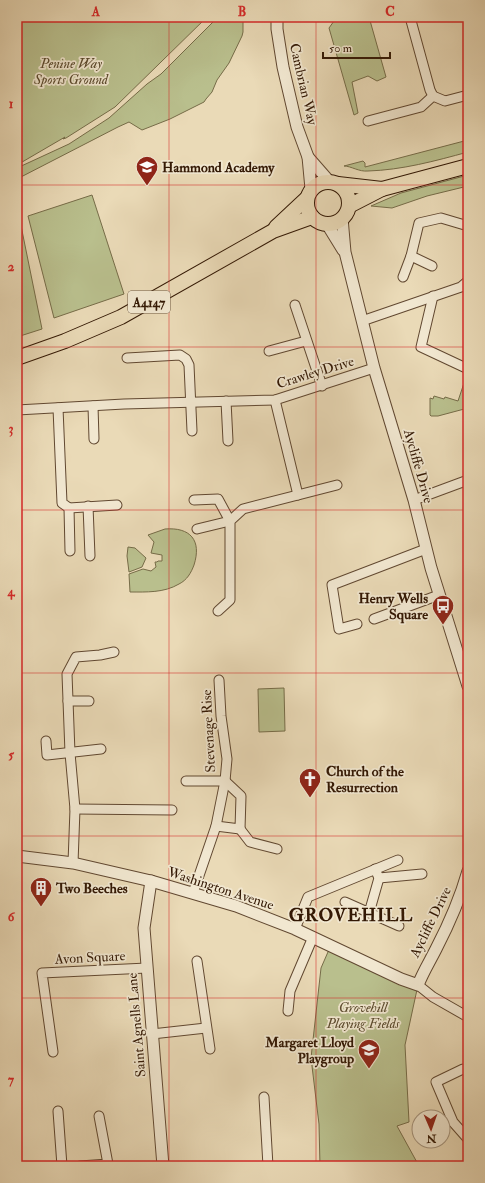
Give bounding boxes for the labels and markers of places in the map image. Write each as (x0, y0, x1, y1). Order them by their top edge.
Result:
school or university icon: Hammond Academy (134, 154, 160, 187)
place label: Hammond Academy (162, 159, 275, 177)
place label: Henry Wells Square (358, 590, 428, 624)
bus stop icon: Henry Wells Square (430, 593, 456, 626)
place label: Church of the Resurrection (326, 763, 404, 796)
church icon: Church of the Resurrection (297, 766, 323, 799)
building icon: Two Beeches (28, 875, 54, 908)
place label: Two Beeches (55, 880, 128, 897)
place label: Margaret Lloyd Playgroup (264, 1034, 354, 1068)
school or university icon: Margaret Lloyd Playgroup (356, 1037, 382, 1070)

